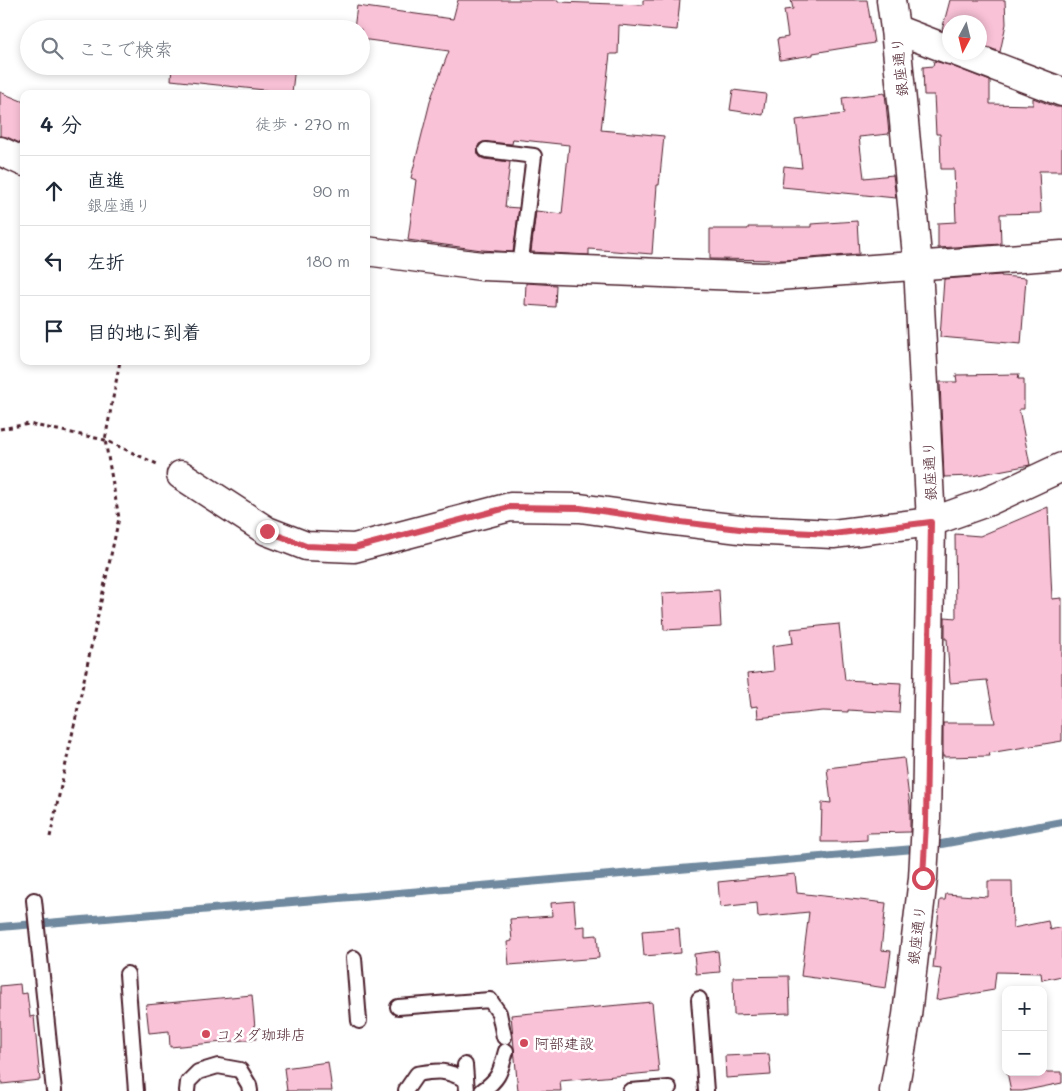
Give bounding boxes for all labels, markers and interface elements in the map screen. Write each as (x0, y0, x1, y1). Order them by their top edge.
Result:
north arrow (942, 15, 987, 60)
search box (20, 20, 370, 75)
icon: search (38, 34, 66, 62)
text: ここで検索 (78, 36, 173, 61)
street label: 銀座通り (886, 36, 912, 98)
text: 4 分 (40, 110, 82, 137)
text: 徒歩 · 270 m (255, 113, 350, 134)
text: 直進 (87, 167, 125, 192)
icon: ahead (40, 177, 68, 205)
text: 90 m (313, 180, 350, 201)
text: 銀座通り (87, 194, 151, 215)
icon: left (40, 247, 68, 275)
text: 左折 (87, 249, 125, 274)
text: 180 m (305, 250, 350, 271)
icon: arrive (40, 317, 68, 345)
text: 目的地に到着 (87, 319, 201, 344)
street label: 銀座通り (917, 441, 941, 501)
route end (256, 520, 279, 543)
route start (912, 867, 935, 890)
street label: 銀座通り (902, 904, 930, 966)
map controls (1002, 986, 1047, 1076)
button: + (1002, 986, 1047, 1031)
place label: コメダ珈琲店 (216, 1024, 306, 1044)
marker: コメダ珈琲店 (200, 1028, 212, 1040)
button: − (1002, 1031, 1047, 1076)
place label: 阿部建設 (534, 1033, 594, 1053)
marker: 阿部建設 (518, 1037, 530, 1049)

